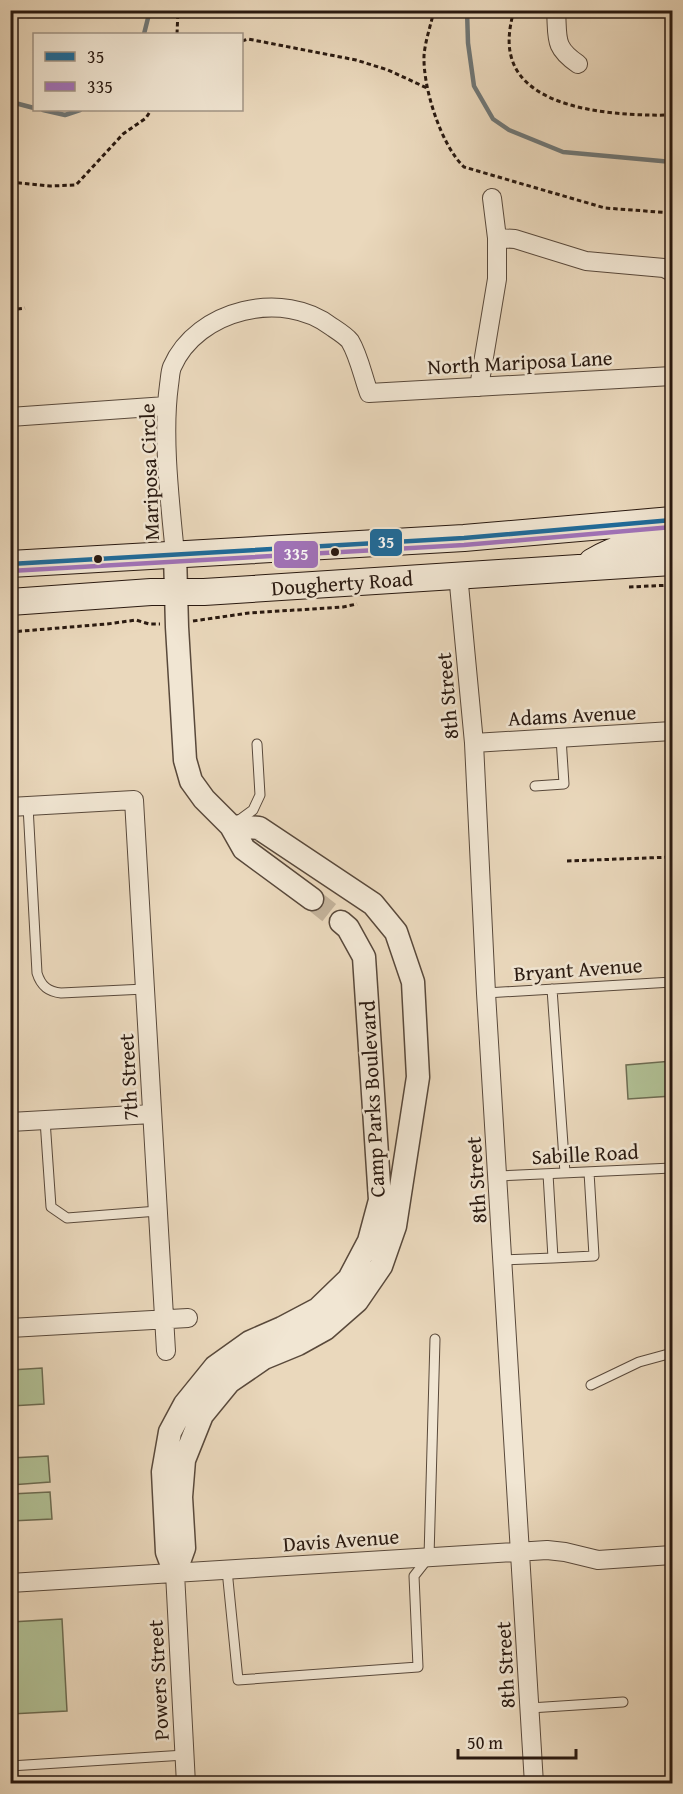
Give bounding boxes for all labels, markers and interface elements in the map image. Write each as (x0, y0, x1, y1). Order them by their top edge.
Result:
legend (33, 33, 243, 111)
text: 35 (87, 43, 104, 70)
text: 335 (87, 73, 113, 100)
street label: North Mariposa Lane (427, 342, 614, 382)
street label: Mariposa Circle (131, 403, 167, 541)
line badge: 35 (369, 528, 403, 557)
text: 35 (378, 530, 394, 554)
line badge: 335 (273, 540, 319, 569)
text: 335 (284, 542, 308, 566)
unlabelled marker (329, 546, 341, 558)
unlabelled marker (92, 553, 104, 565)
street label: Dougherty Road (270, 563, 415, 603)
street label: 8th Street (428, 651, 466, 741)
street label: Adams Avenue (507, 696, 637, 734)
street label: Bryant Avenue (513, 949, 644, 989)
street label: Camp Parks Boulevard (351, 999, 393, 1198)
street label: 7th Street (110, 1032, 146, 1121)
street label: 8th Street (457, 1135, 494, 1225)
street label: Sabille Road (531, 1136, 640, 1172)
street label: Davis Avenue (282, 1520, 400, 1560)
street label: Powers Street (139, 1618, 177, 1741)
street label: 8th Street (487, 1620, 523, 1709)
scale bar (458, 1722, 576, 1760)
text: 50 m (467, 1729, 503, 1756)

